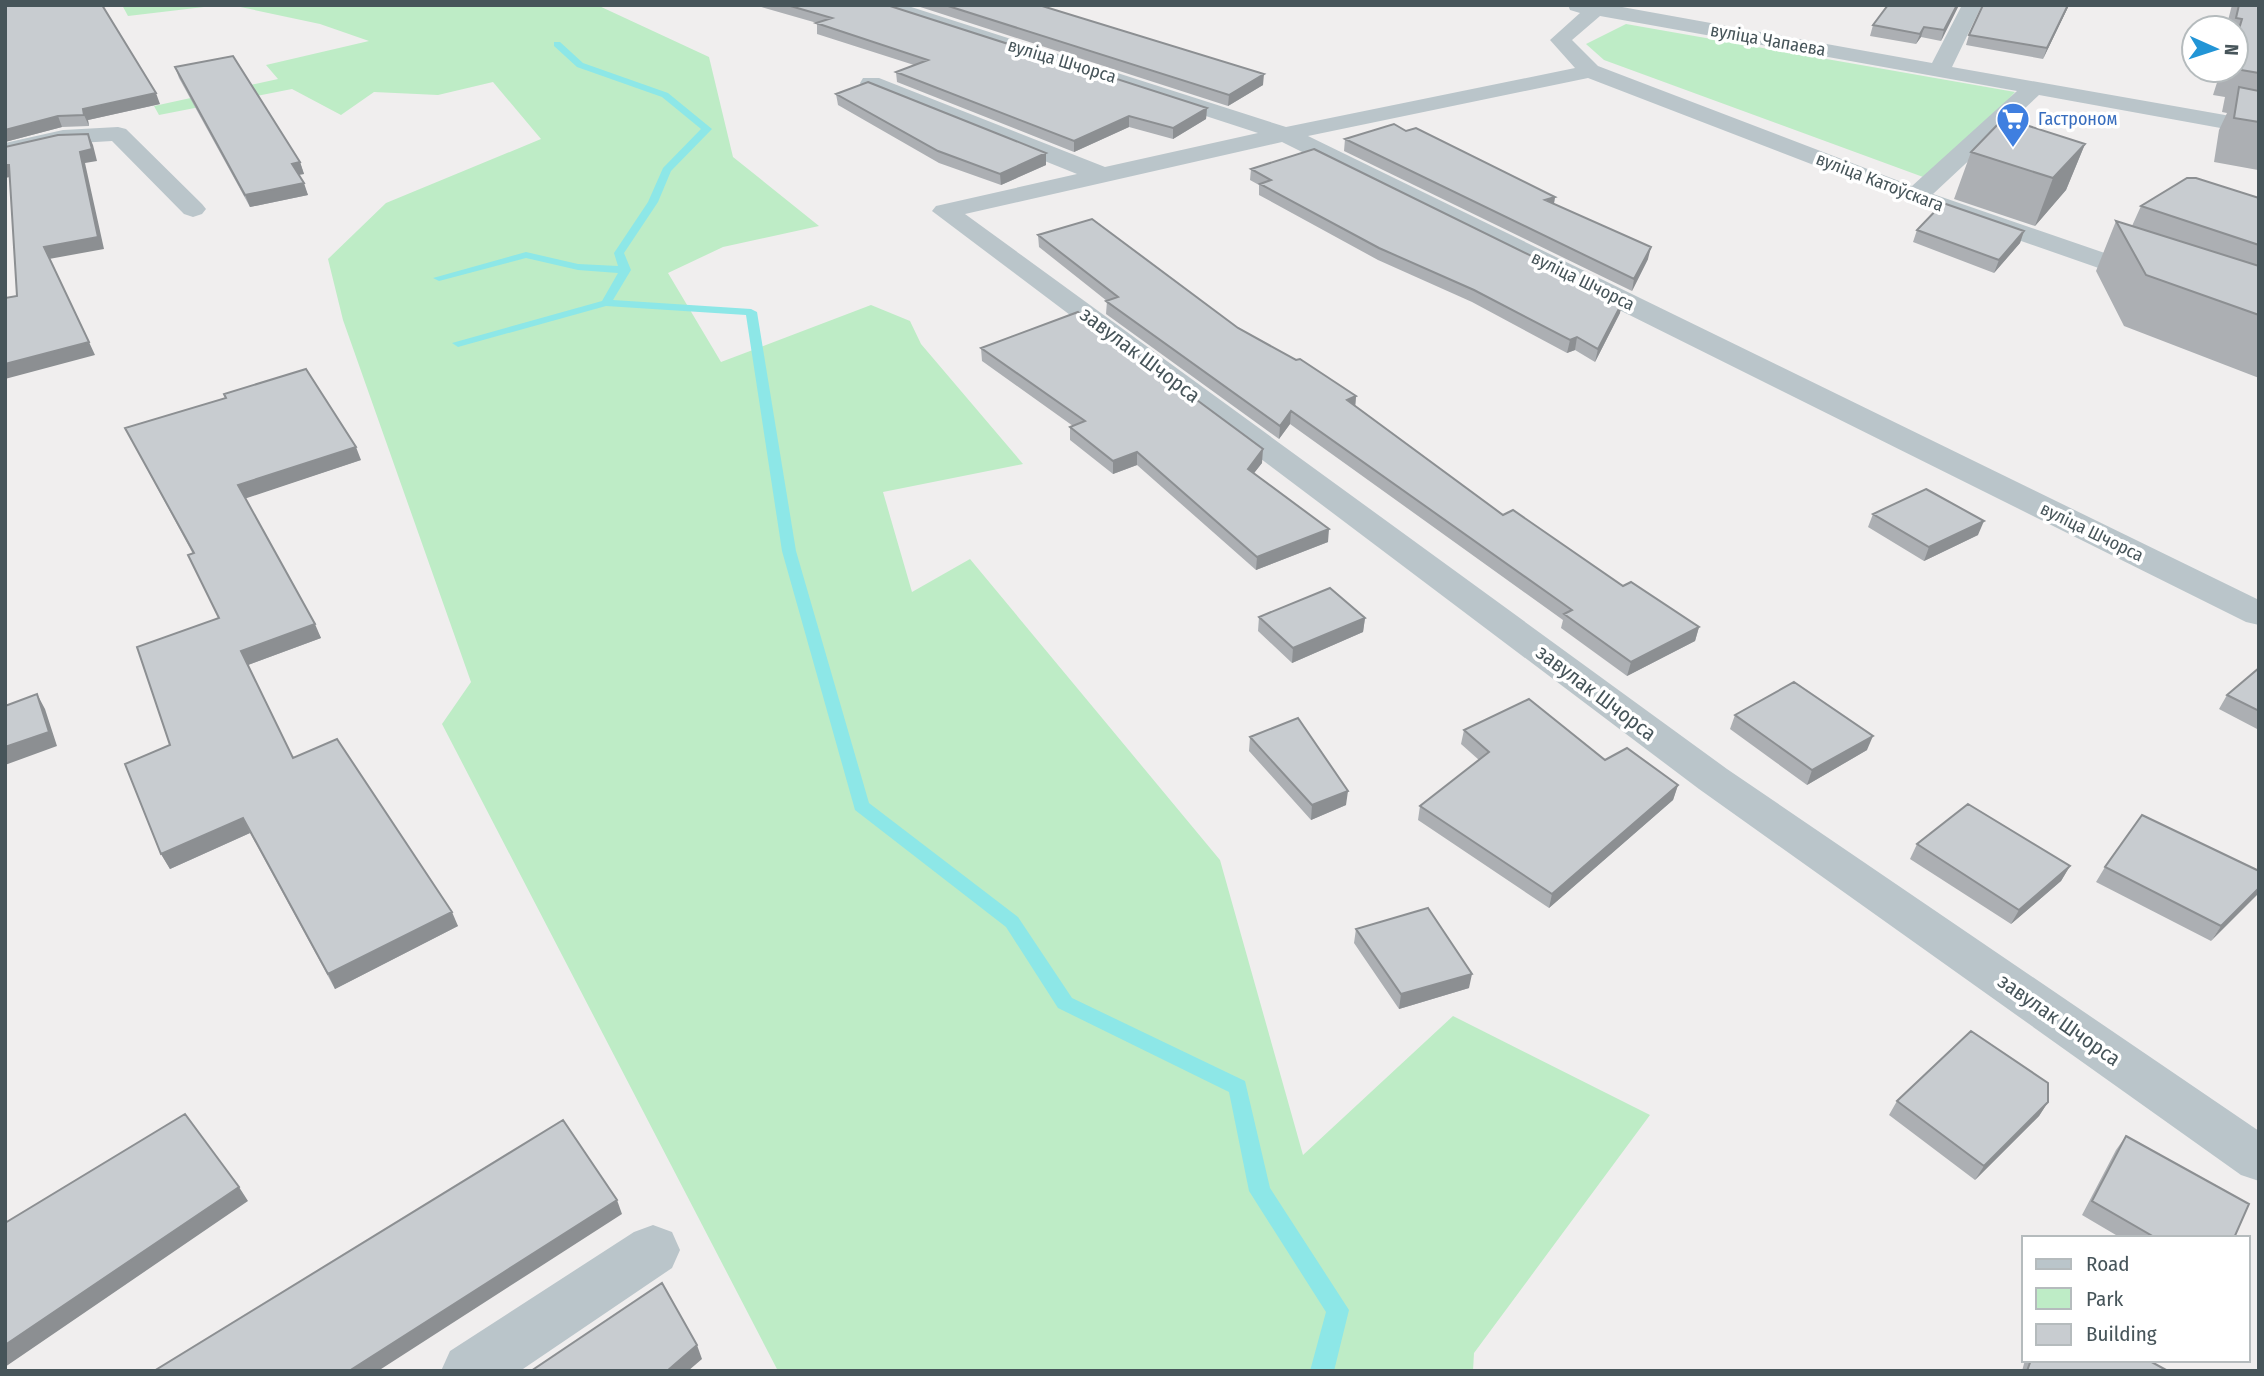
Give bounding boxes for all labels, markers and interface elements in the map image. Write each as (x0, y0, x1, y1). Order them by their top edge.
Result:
north arrow (2180, 14, 2250, 84)
street label: вуліца Чапаева (1709, 19, 1828, 61)
street label: вуліца Шчорса (1005, 34, 1119, 88)
text: N (2220, 44, 2243, 56)
supermarket icon: Гастроном (1994, 100, 2032, 149)
place label: Гастроном (2038, 108, 2117, 130)
street label: вуліца Катоўскага (1813, 148, 1947, 217)
street label: вуліца Шчорса (1528, 247, 1638, 316)
street label: завулак Шчорса (1075, 301, 1205, 409)
street label: вуліца Шчорса (2037, 498, 2147, 567)
street label: завулак Шчорса (1531, 639, 1661, 747)
street label: завулак Шчорса (1993, 968, 2125, 1072)
legend (2022, 1236, 2250, 1362)
text: Road (2086, 1251, 2130, 1277)
text: Park (2086, 1286, 2124, 1312)
text: Building (2086, 1321, 2157, 1347)

